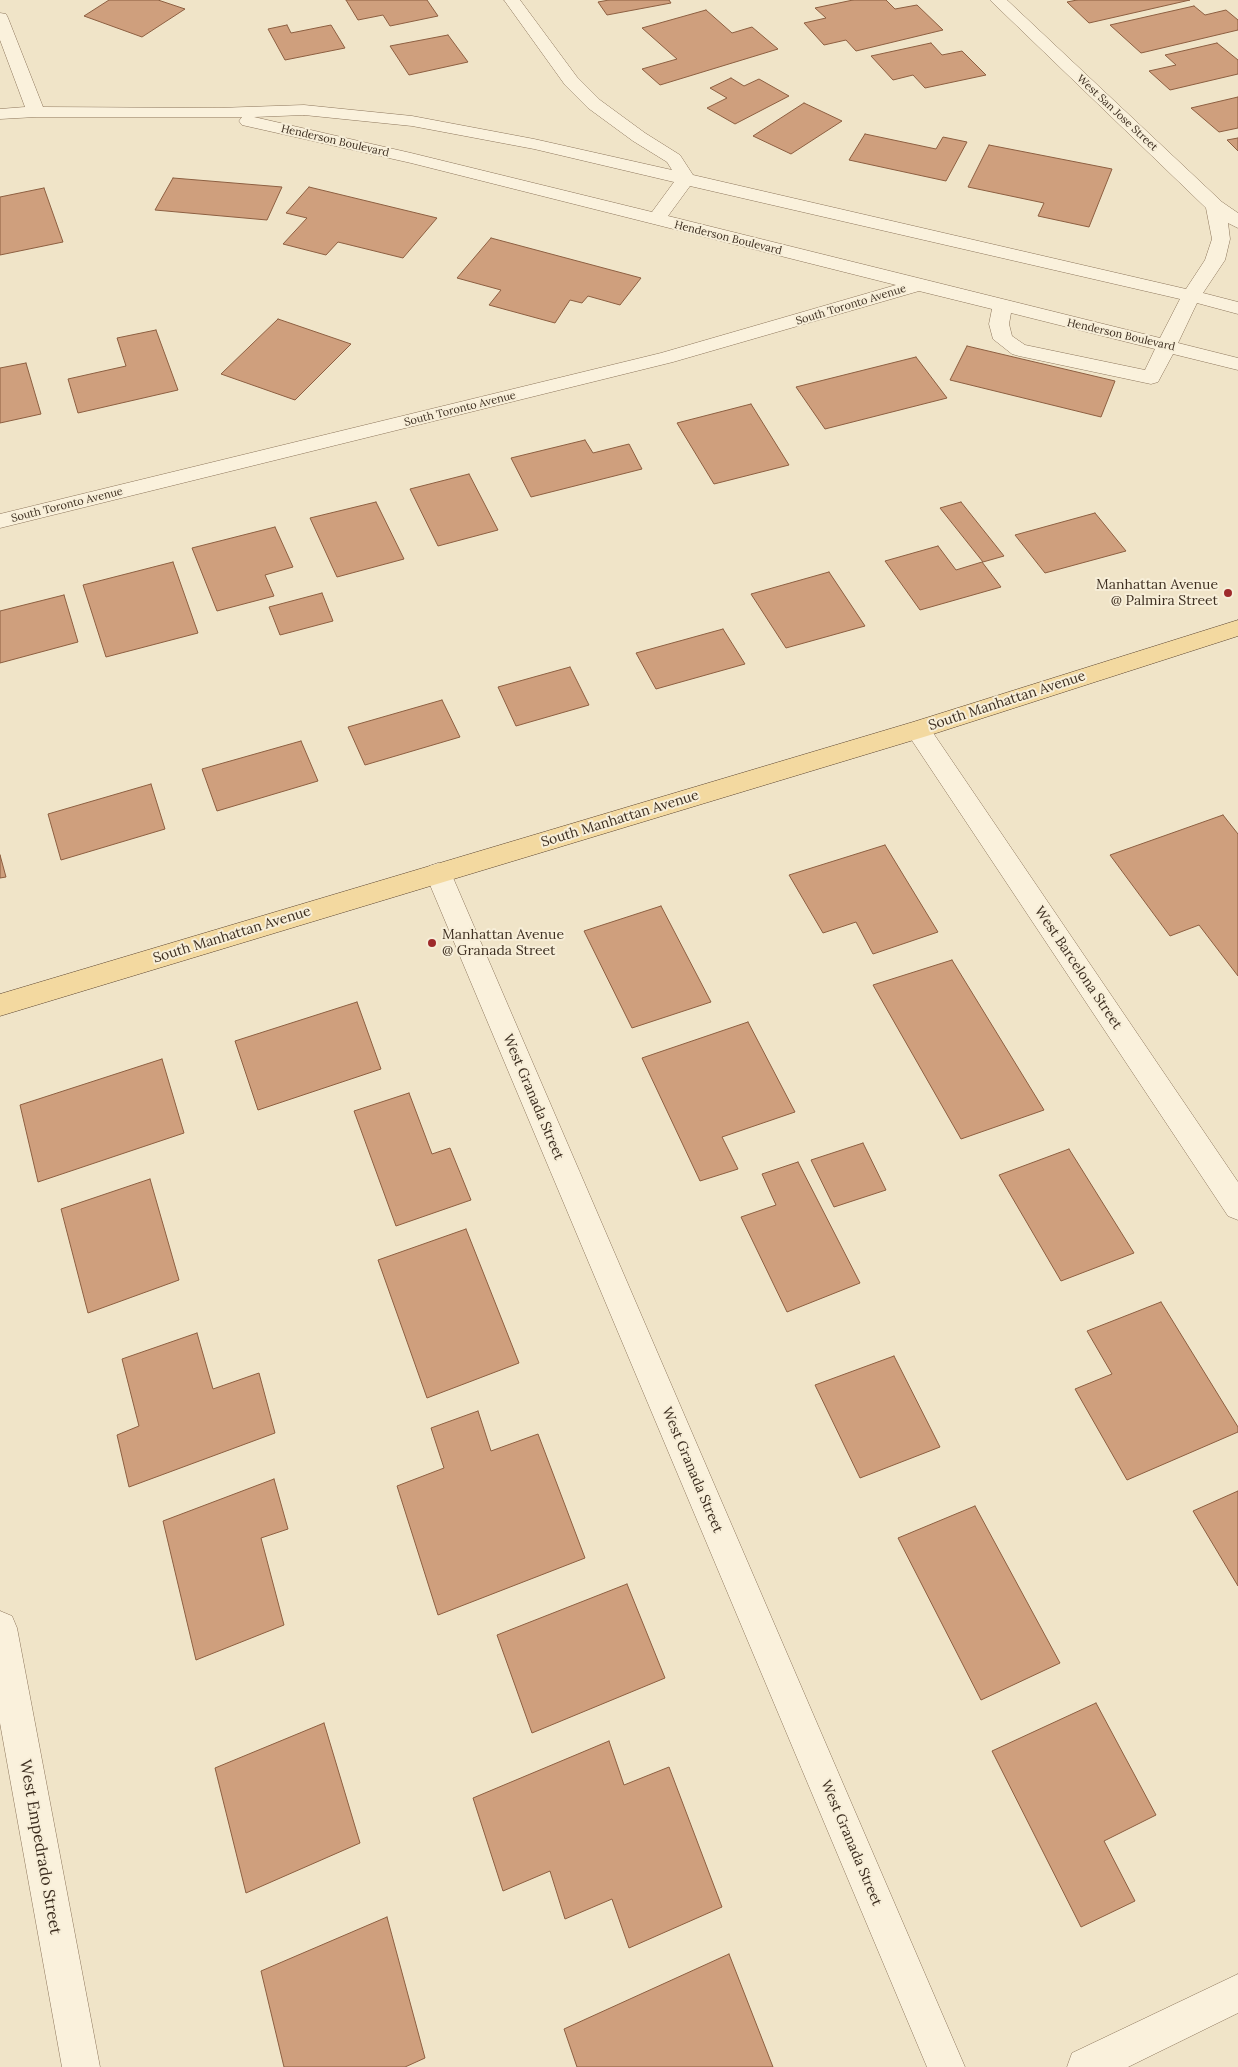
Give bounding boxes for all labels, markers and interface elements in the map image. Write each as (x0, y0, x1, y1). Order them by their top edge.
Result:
street label: West San Jose Street (1074, 72, 1160, 154)
street label: Henderson Boulevard (280, 122, 390, 160)
street label: Henderson Boulevard (673, 218, 783, 258)
street label: South Toronto Avenue (794, 282, 908, 328)
street label: Henderson Boulevard (1066, 316, 1176, 354)
street label: South Toronto Avenue (403, 389, 517, 429)
street label: South Toronto Avenue (10, 485, 124, 525)
place label: Manhattan Avenue @ Palmira Street (1096, 577, 1218, 610)
marker: Manhattan Avenue @ Palmira Street (1222, 587, 1234, 599)
street label: South Manhattan Avenue (926, 668, 1088, 734)
street label: South Manhattan Avenue (539, 787, 701, 851)
street label: South Manhattan Avenue (151, 903, 313, 967)
street label: West Barcelona Street (1031, 903, 1125, 1033)
place label: Manhattan Avenue @ Granada Street (442, 927, 564, 960)
marker: Manhattan Avenue @ Granada Street (426, 937, 438, 949)
street label: West Granada Street (499, 1032, 567, 1162)
street label: West Granada Street (658, 1405, 726, 1535)
street label: West Empedrado Street (15, 1758, 65, 1936)
street label: West Granada Street (817, 1778, 885, 1908)

